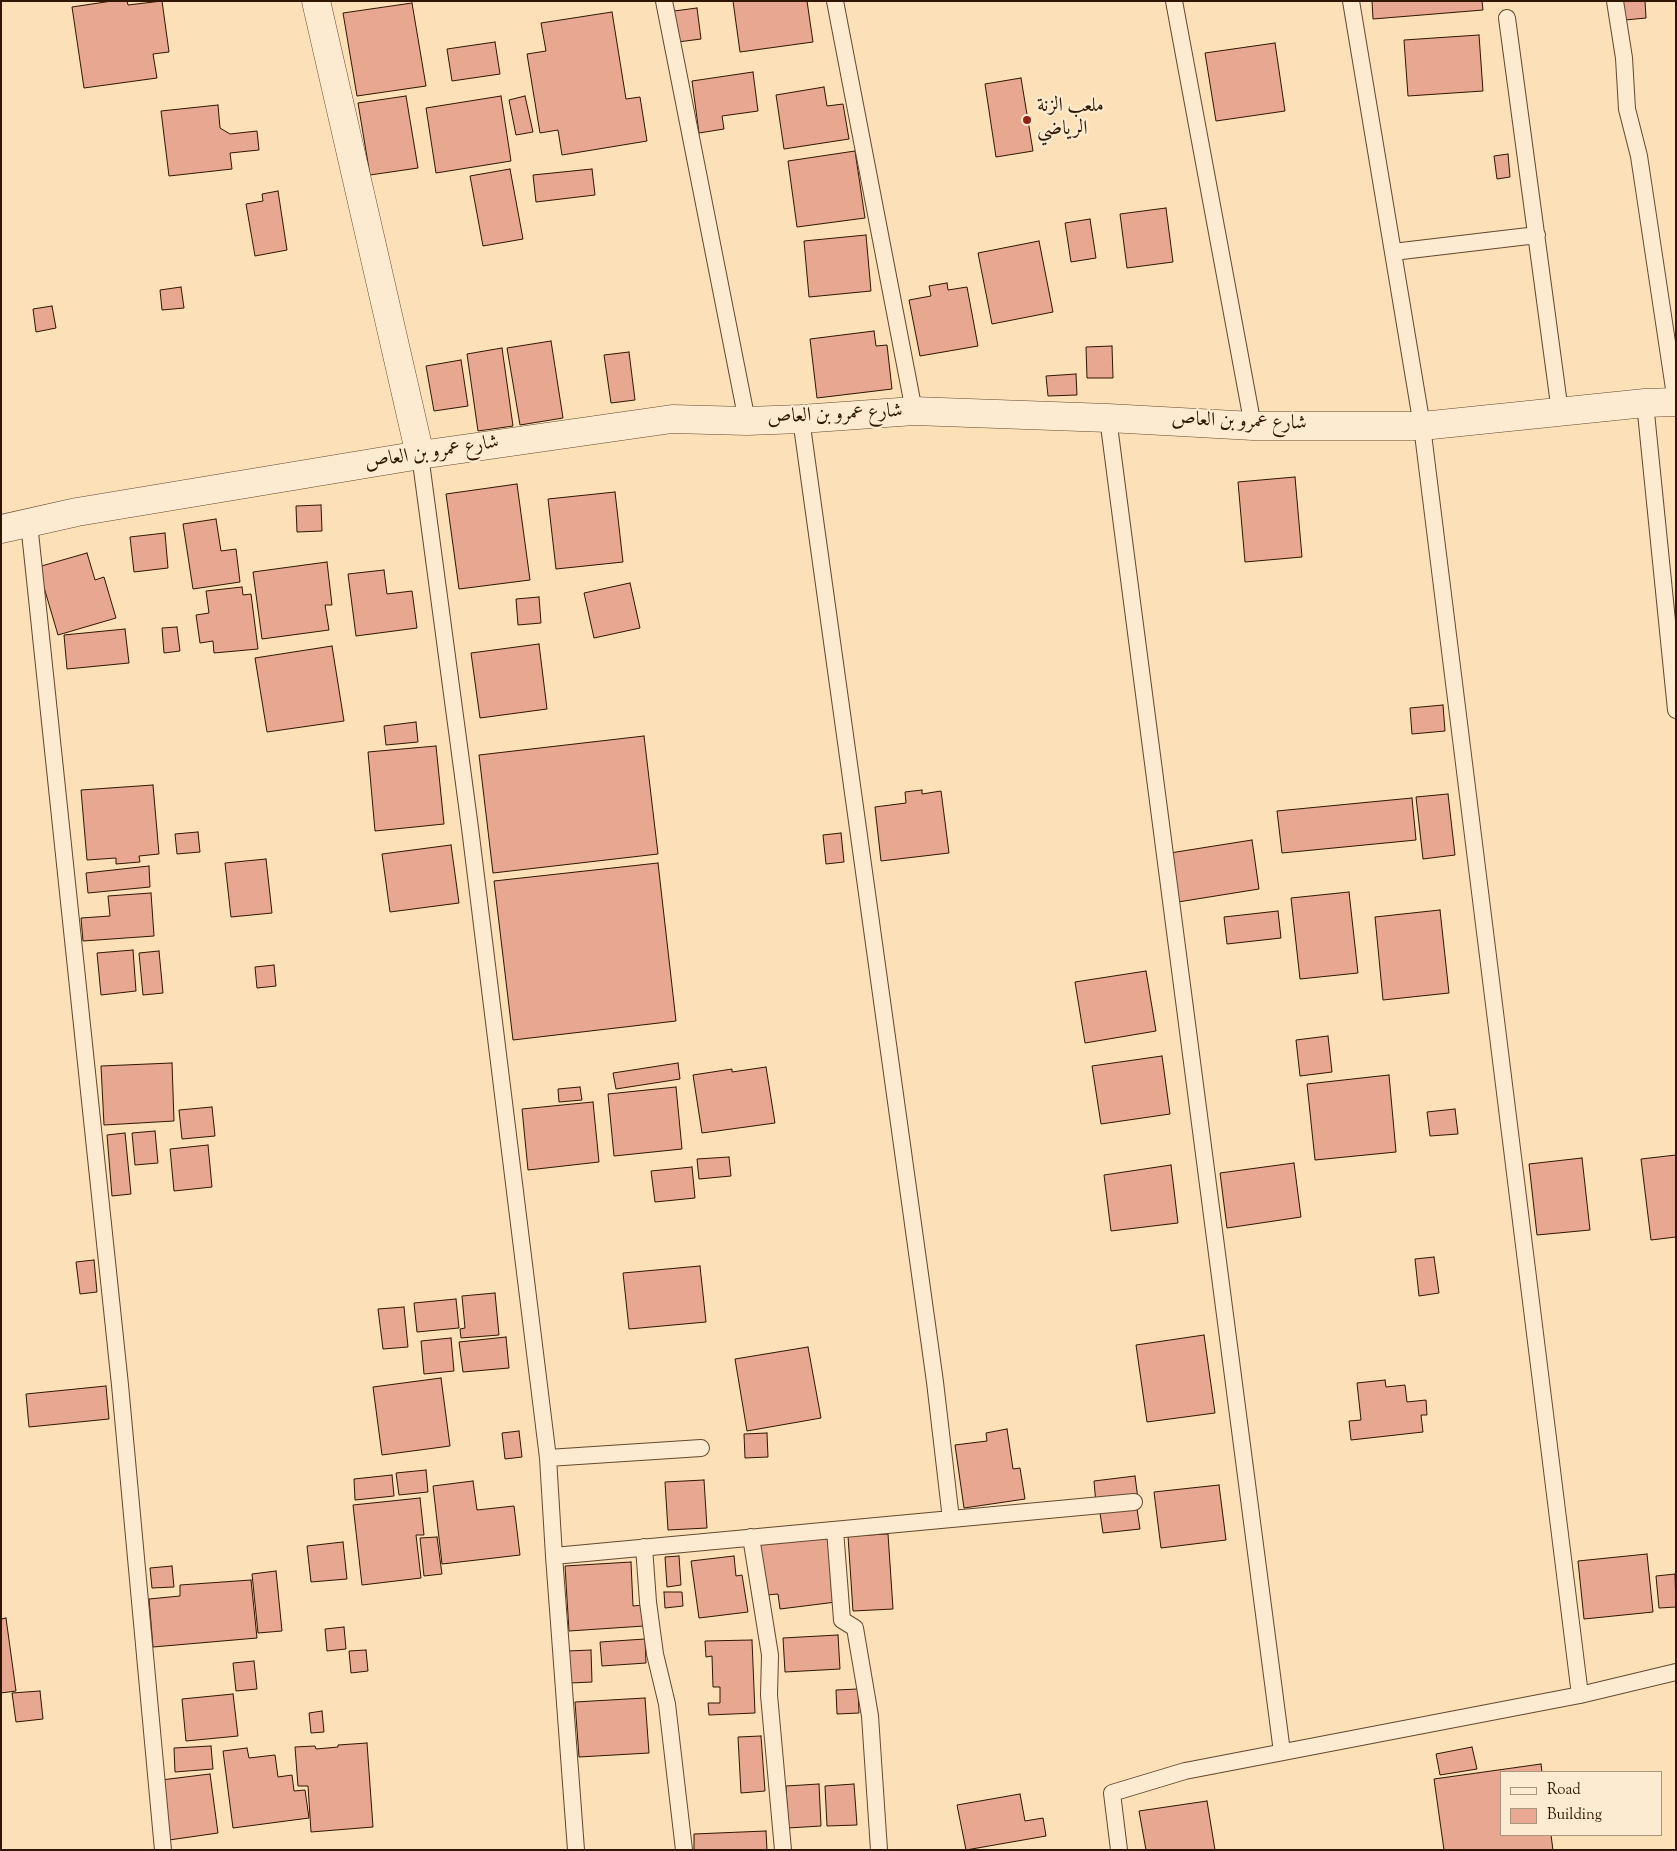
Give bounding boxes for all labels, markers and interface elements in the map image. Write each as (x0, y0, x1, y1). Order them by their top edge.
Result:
place label: ملعب الزنة الرياضي (1037, 96, 1104, 143)
marker: ملعب الزنة الرياضي (1021, 114, 1033, 126)
street label: شارع عمرو بن العاص (767, 400, 903, 432)
street label: شارع عمرو بن العاص (1171, 409, 1307, 437)
street label: شارع عمرو بن العاص (363, 432, 501, 476)
legend (1500, 1771, 1662, 1836)
text: Road (1547, 1780, 1581, 1801)
text: Building (1547, 1805, 1602, 1826)

